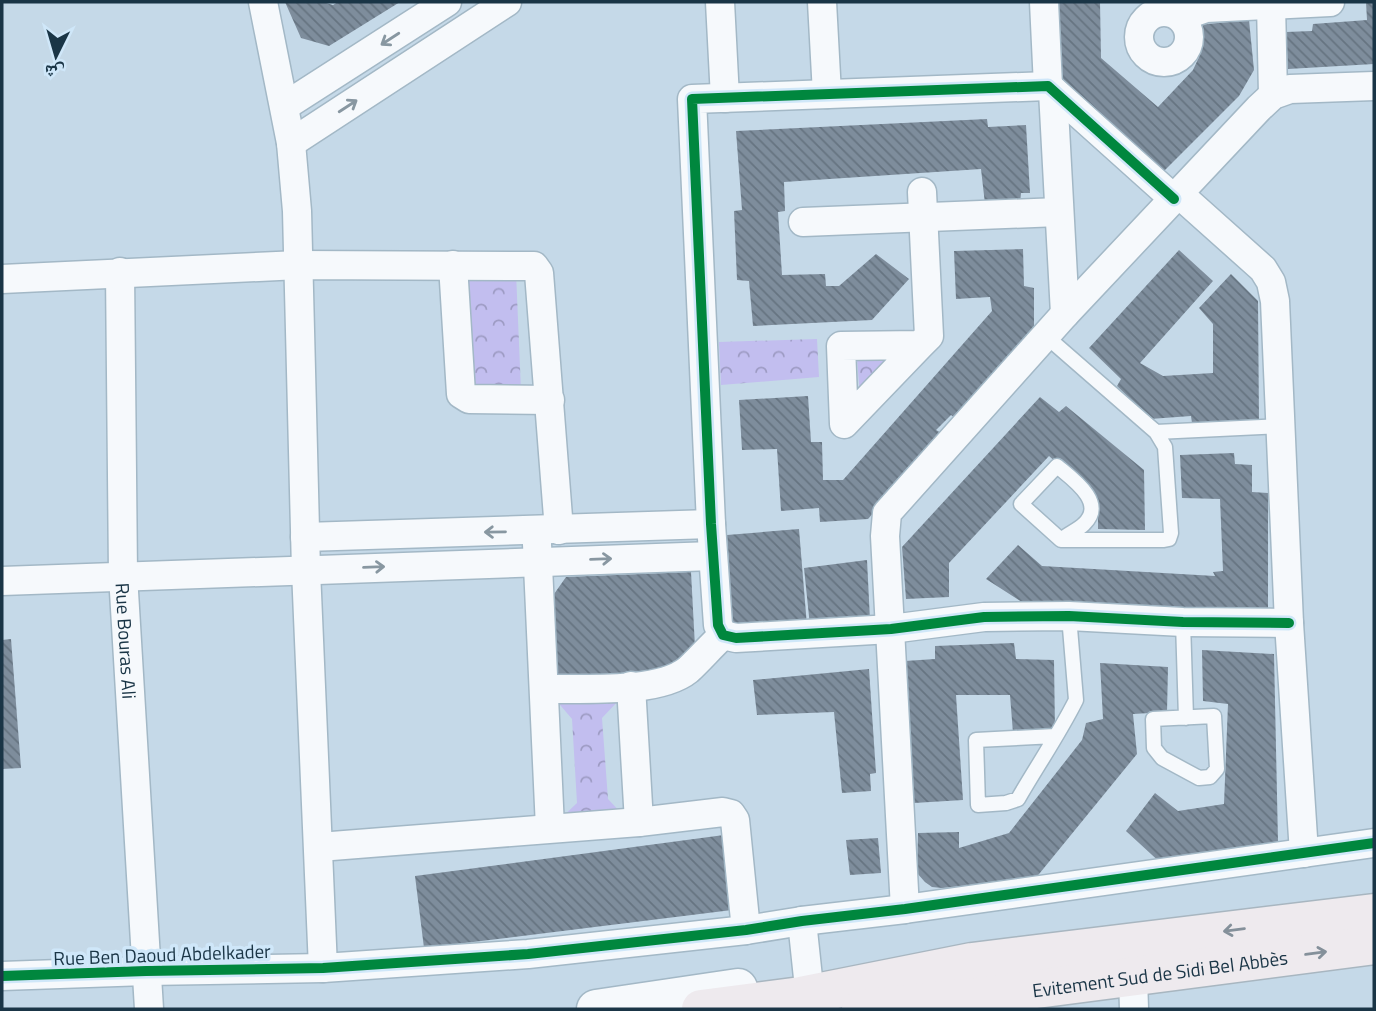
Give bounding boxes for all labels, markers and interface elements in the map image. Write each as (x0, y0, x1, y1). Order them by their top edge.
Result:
north arrow (21, 21, 91, 91)
one-way arrow (380, 32, 400, 46)
text: ش (43, 58, 66, 89)
one-way arrow (338, 99, 358, 113)
one-way arrow (484, 525, 507, 539)
one-way arrow (589, 553, 612, 566)
one-way arrow (362, 561, 385, 574)
street label: Rue Bouras Ali (109, 582, 145, 700)
one-way arrow (1223, 924, 1245, 937)
street label: Rue Ben Daoud Abdelkader (53, 936, 272, 972)
street label: Evitement Sud de Sidi Bel Abbès (1030, 942, 1290, 1004)
one-way arrow (1304, 946, 1327, 959)

